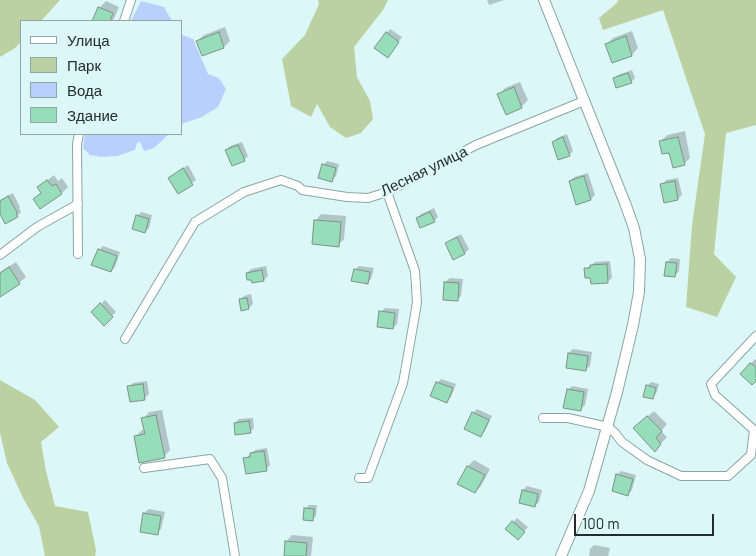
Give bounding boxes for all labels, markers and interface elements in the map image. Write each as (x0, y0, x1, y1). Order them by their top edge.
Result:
legend (20, 20, 182, 135)
text: Улица (67, 31, 110, 49)
text: Парк (67, 56, 101, 74)
text: Вода (67, 81, 102, 99)
text: Здание (67, 106, 118, 124)
street label: Лесная улица (378, 142, 470, 200)
scale bar (576, 504, 716, 536)
text: 100 m (582, 514, 620, 532)

